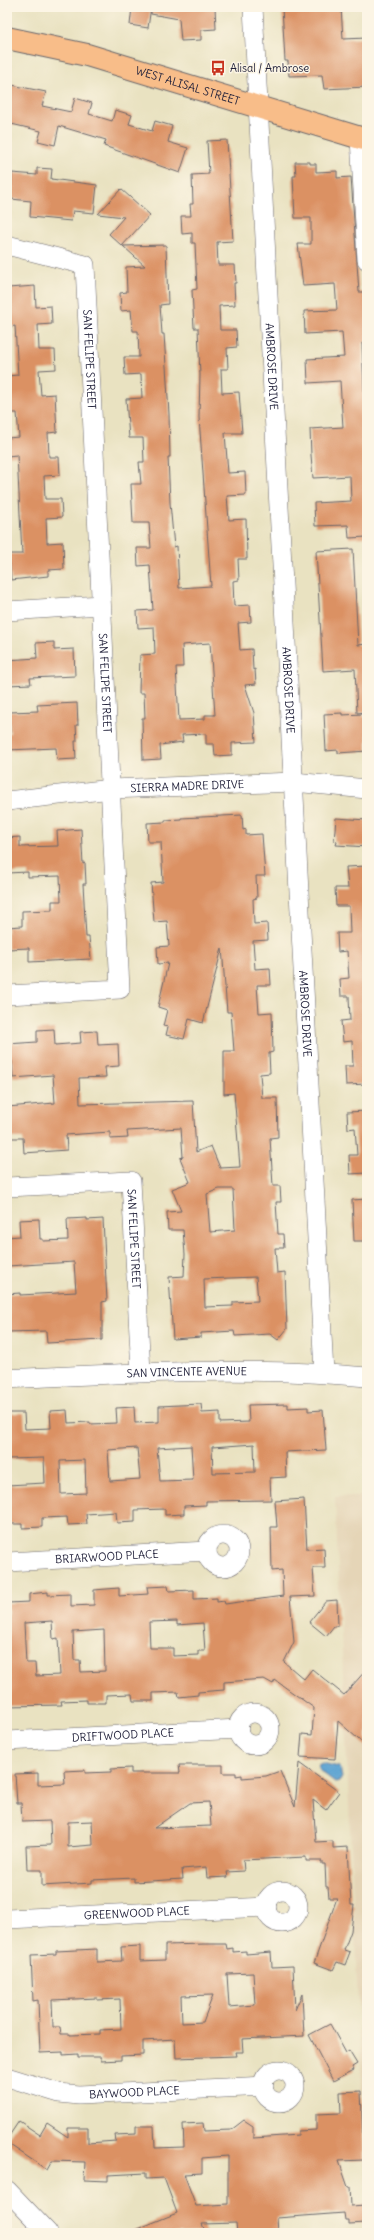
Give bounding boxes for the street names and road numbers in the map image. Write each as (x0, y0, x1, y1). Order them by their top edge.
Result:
street label: WEST ALISAL STREET (134, 63, 242, 108)
street label: SAN FELIPE STREET (80, 309, 99, 410)
street label: AMBROSE DRIVE (262, 323, 281, 410)
street label: SAN FELIPE STREET (96, 633, 115, 734)
street label: AMBROSE DRIVE (279, 646, 298, 734)
street label: SIERRA MADRE DRIVE (130, 777, 244, 795)
street label: AMBROSE DRIVE (296, 970, 315, 1057)
street label: SAN FELIPE STREET (124, 1188, 144, 1289)
street label: SAN VINCENTE AVENUE (126, 1364, 247, 1380)
street label: BRIARWOOD PLACE (55, 1547, 159, 1566)
street label: DRIFTWOOD PLACE (71, 1725, 174, 1745)
street label: GREENWOOD PLACE (84, 1904, 190, 1922)
street label: BAYWOOD PLACE (89, 2083, 180, 2101)

